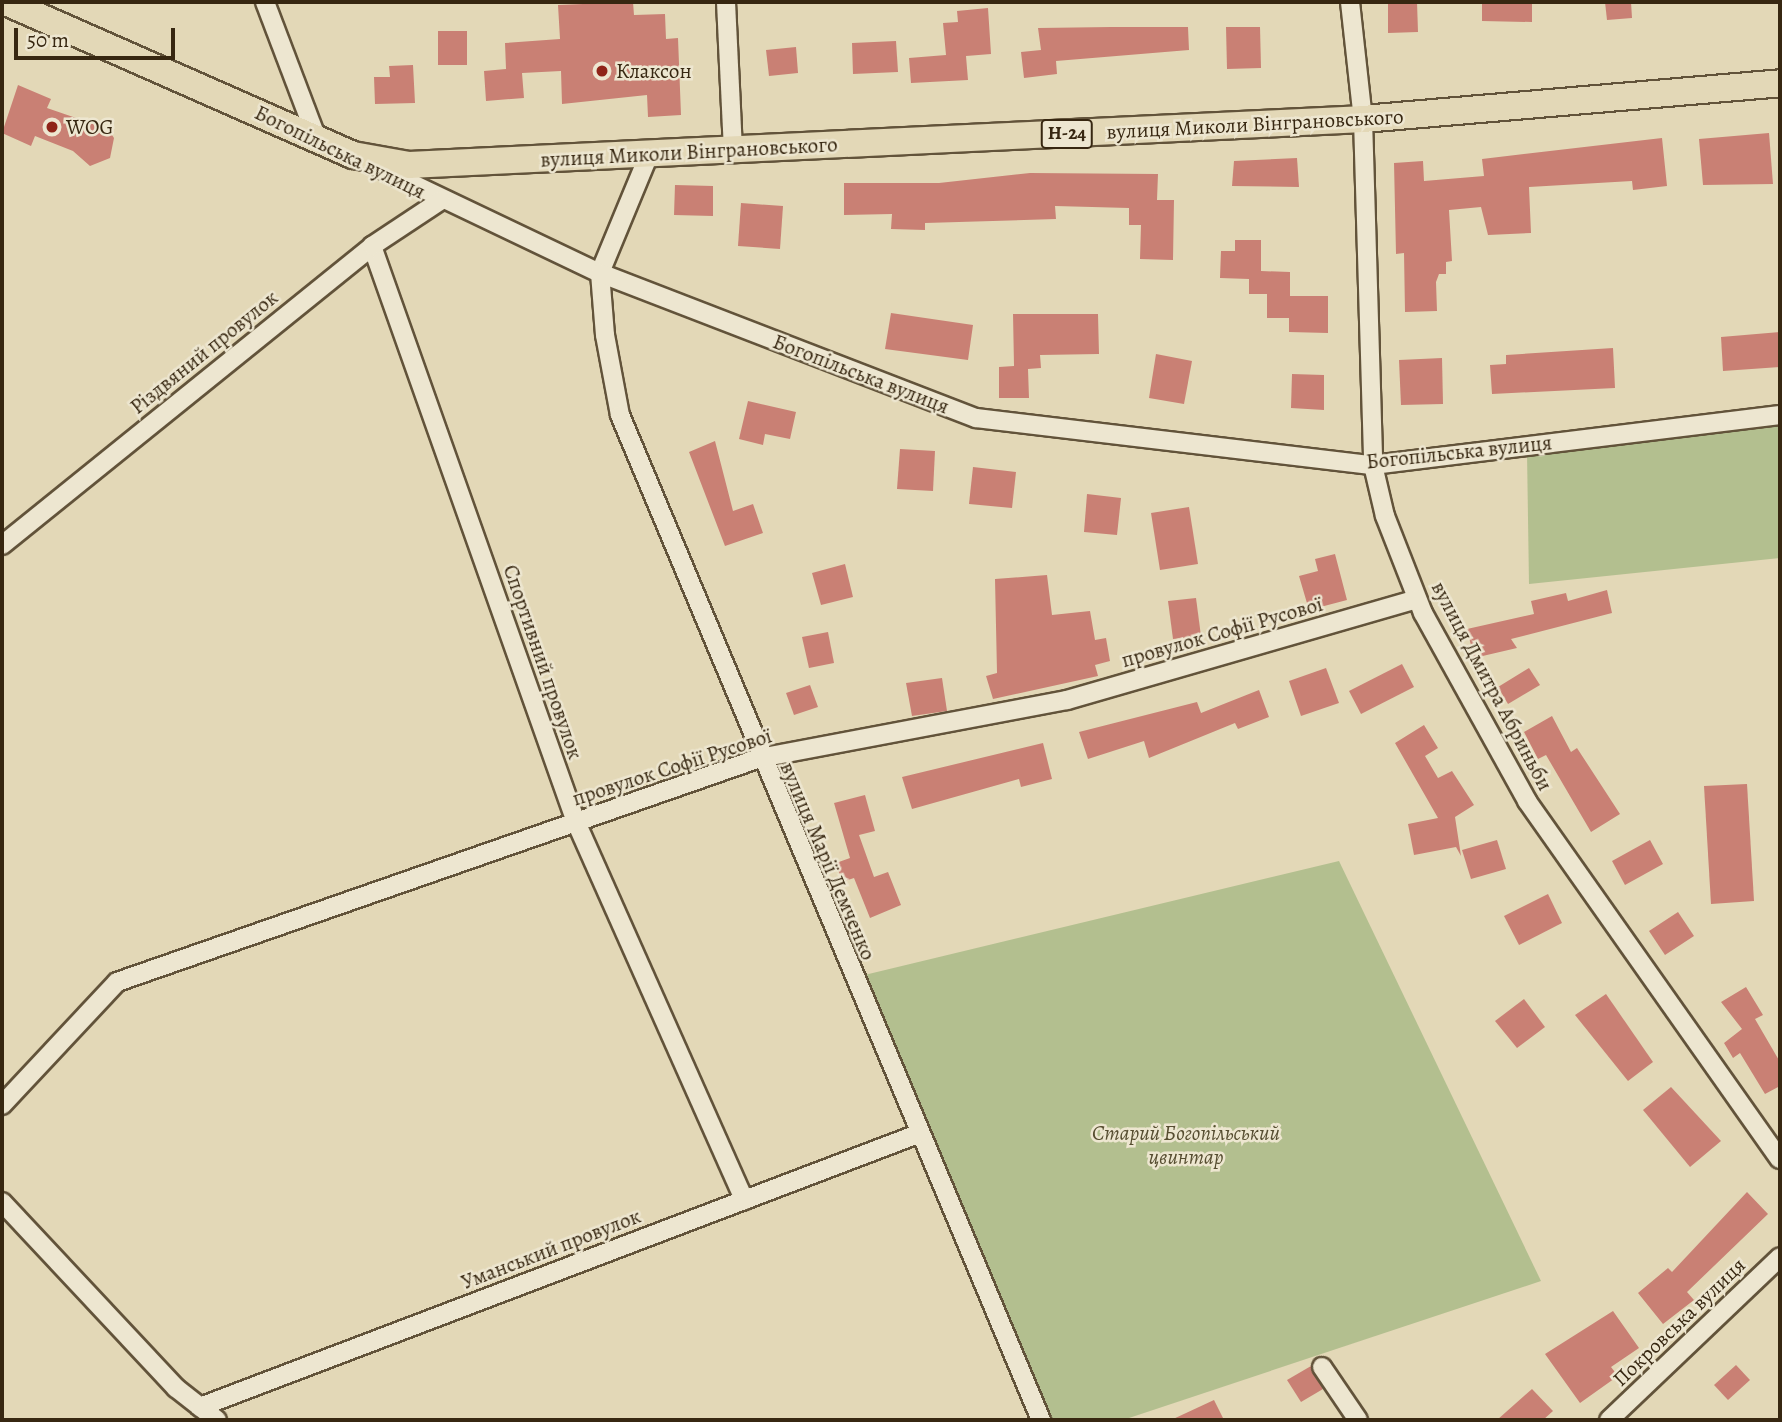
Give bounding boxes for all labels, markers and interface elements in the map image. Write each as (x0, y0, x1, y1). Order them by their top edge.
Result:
scale bar (18, 14, 178, 58)
text: 50 m (27, 26, 69, 54)
place label: Клаксон (616, 58, 692, 84)
marker: Клаксон (594, 63, 610, 79)
street label: Богопільська вулиця (251, 100, 429, 204)
street label: вулиця Миколи Вінграновського (1106, 104, 1404, 144)
place label: WOG (66, 114, 113, 140)
road number: Н-24 (1041, 118, 1093, 150)
marker: WOG (44, 119, 60, 135)
street label: вулиця Миколи Вінграновського (540, 132, 838, 172)
street label: Різдвяний провулок (125, 285, 283, 419)
street label: Богопільська вулиця (769, 329, 953, 419)
street label: Богопільська вулиця (1365, 430, 1553, 474)
street label: Спортивний провулок (498, 561, 588, 763)
street label: вулиця Дмитра Абриньби (1426, 577, 1558, 795)
street label: провулок Софії Русової (1118, 591, 1326, 673)
street label: провулок Софії Русової (569, 723, 775, 811)
street label: вулиця Марії Демченко (775, 758, 881, 964)
park label: Старий Богопільський цвинтар (1092, 1120, 1280, 1170)
street label: Уманський провулок (458, 1203, 644, 1295)
street label: Покровська вулиця (1608, 1252, 1750, 1392)

